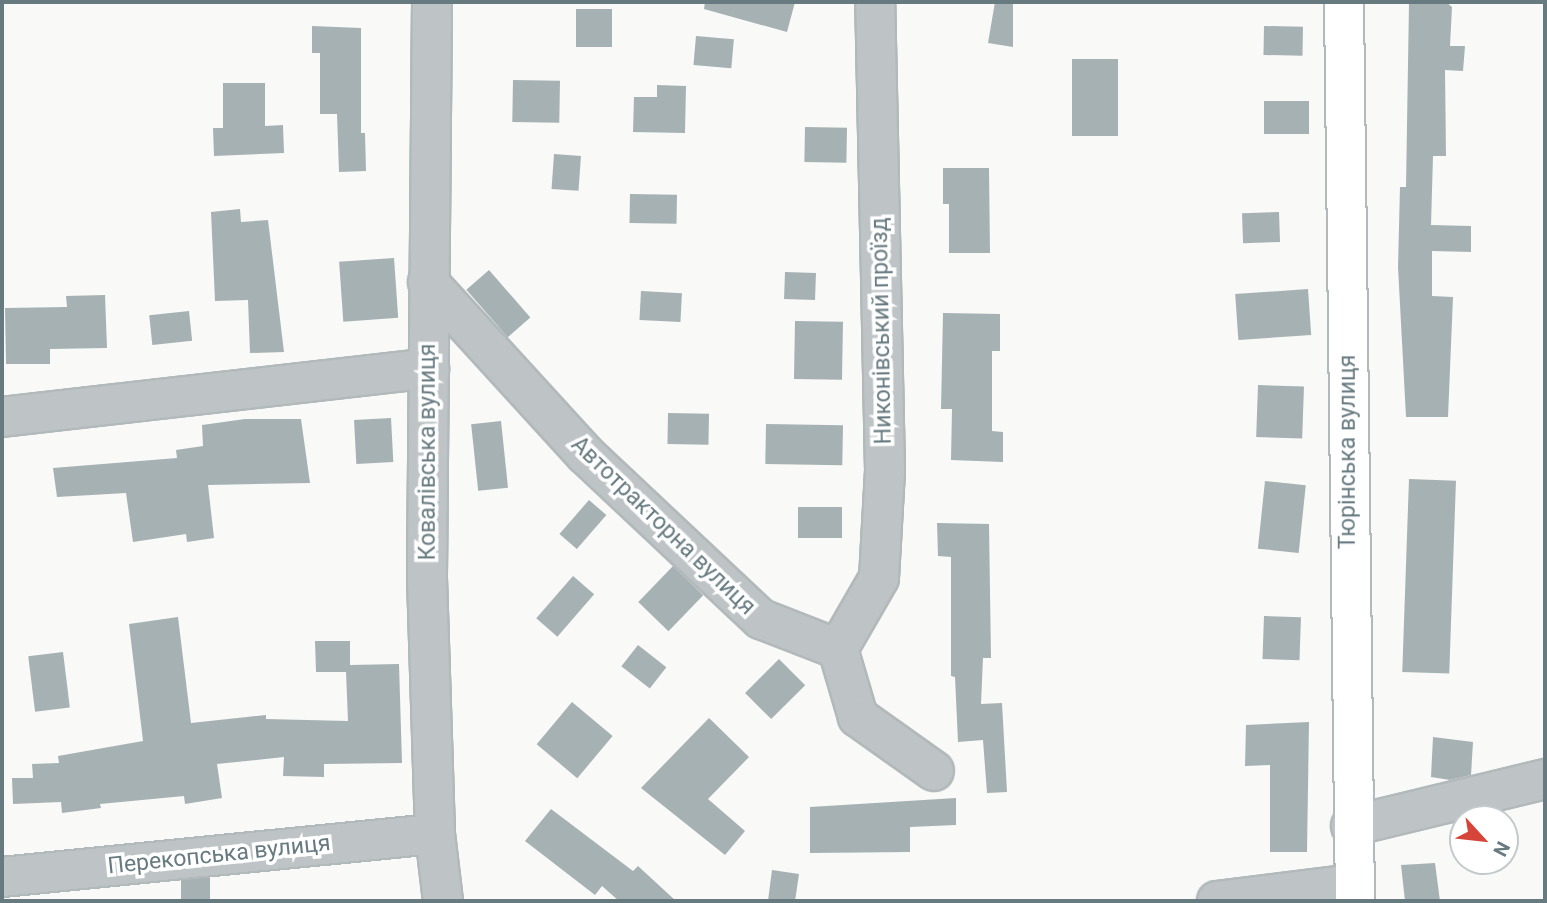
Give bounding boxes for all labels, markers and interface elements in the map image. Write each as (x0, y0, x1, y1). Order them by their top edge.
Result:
street label: Никонівський проїзд (866, 217, 898, 445)
street label: Ковалівська вулиця (414, 344, 442, 560)
street label: Тюрінська вулиця (1334, 355, 1362, 549)
street label: Автотракторна вулиця (565, 431, 761, 621)
north arrow (1449, 805, 1519, 875)
street label: Перекопська вулиця (106, 830, 332, 880)
text: N (1488, 838, 1515, 860)

